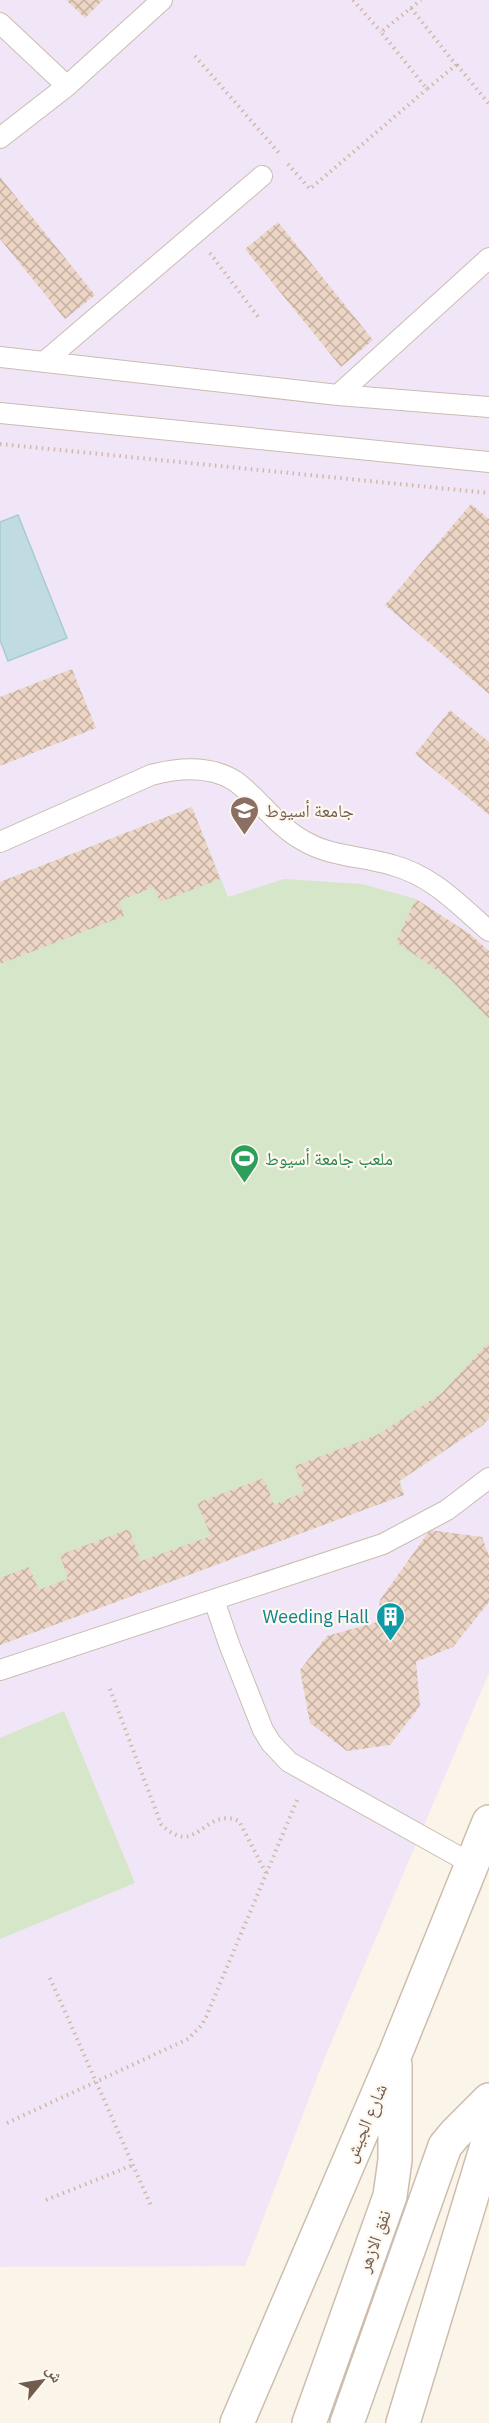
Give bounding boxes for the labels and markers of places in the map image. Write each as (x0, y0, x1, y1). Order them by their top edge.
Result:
school or university icon: جامعة أسيوط (228, 794, 260, 836)
place label: جامعة أسيوط (265, 799, 354, 822)
sports icon: ملعب جامعة أسيوط (228, 1142, 260, 1184)
place label: ملعب جامعة أسيوط (265, 1147, 393, 1170)
building icon: Weeding Hall (374, 1600, 406, 1642)
place label: Weeding Hall (263, 1605, 369, 1628)

